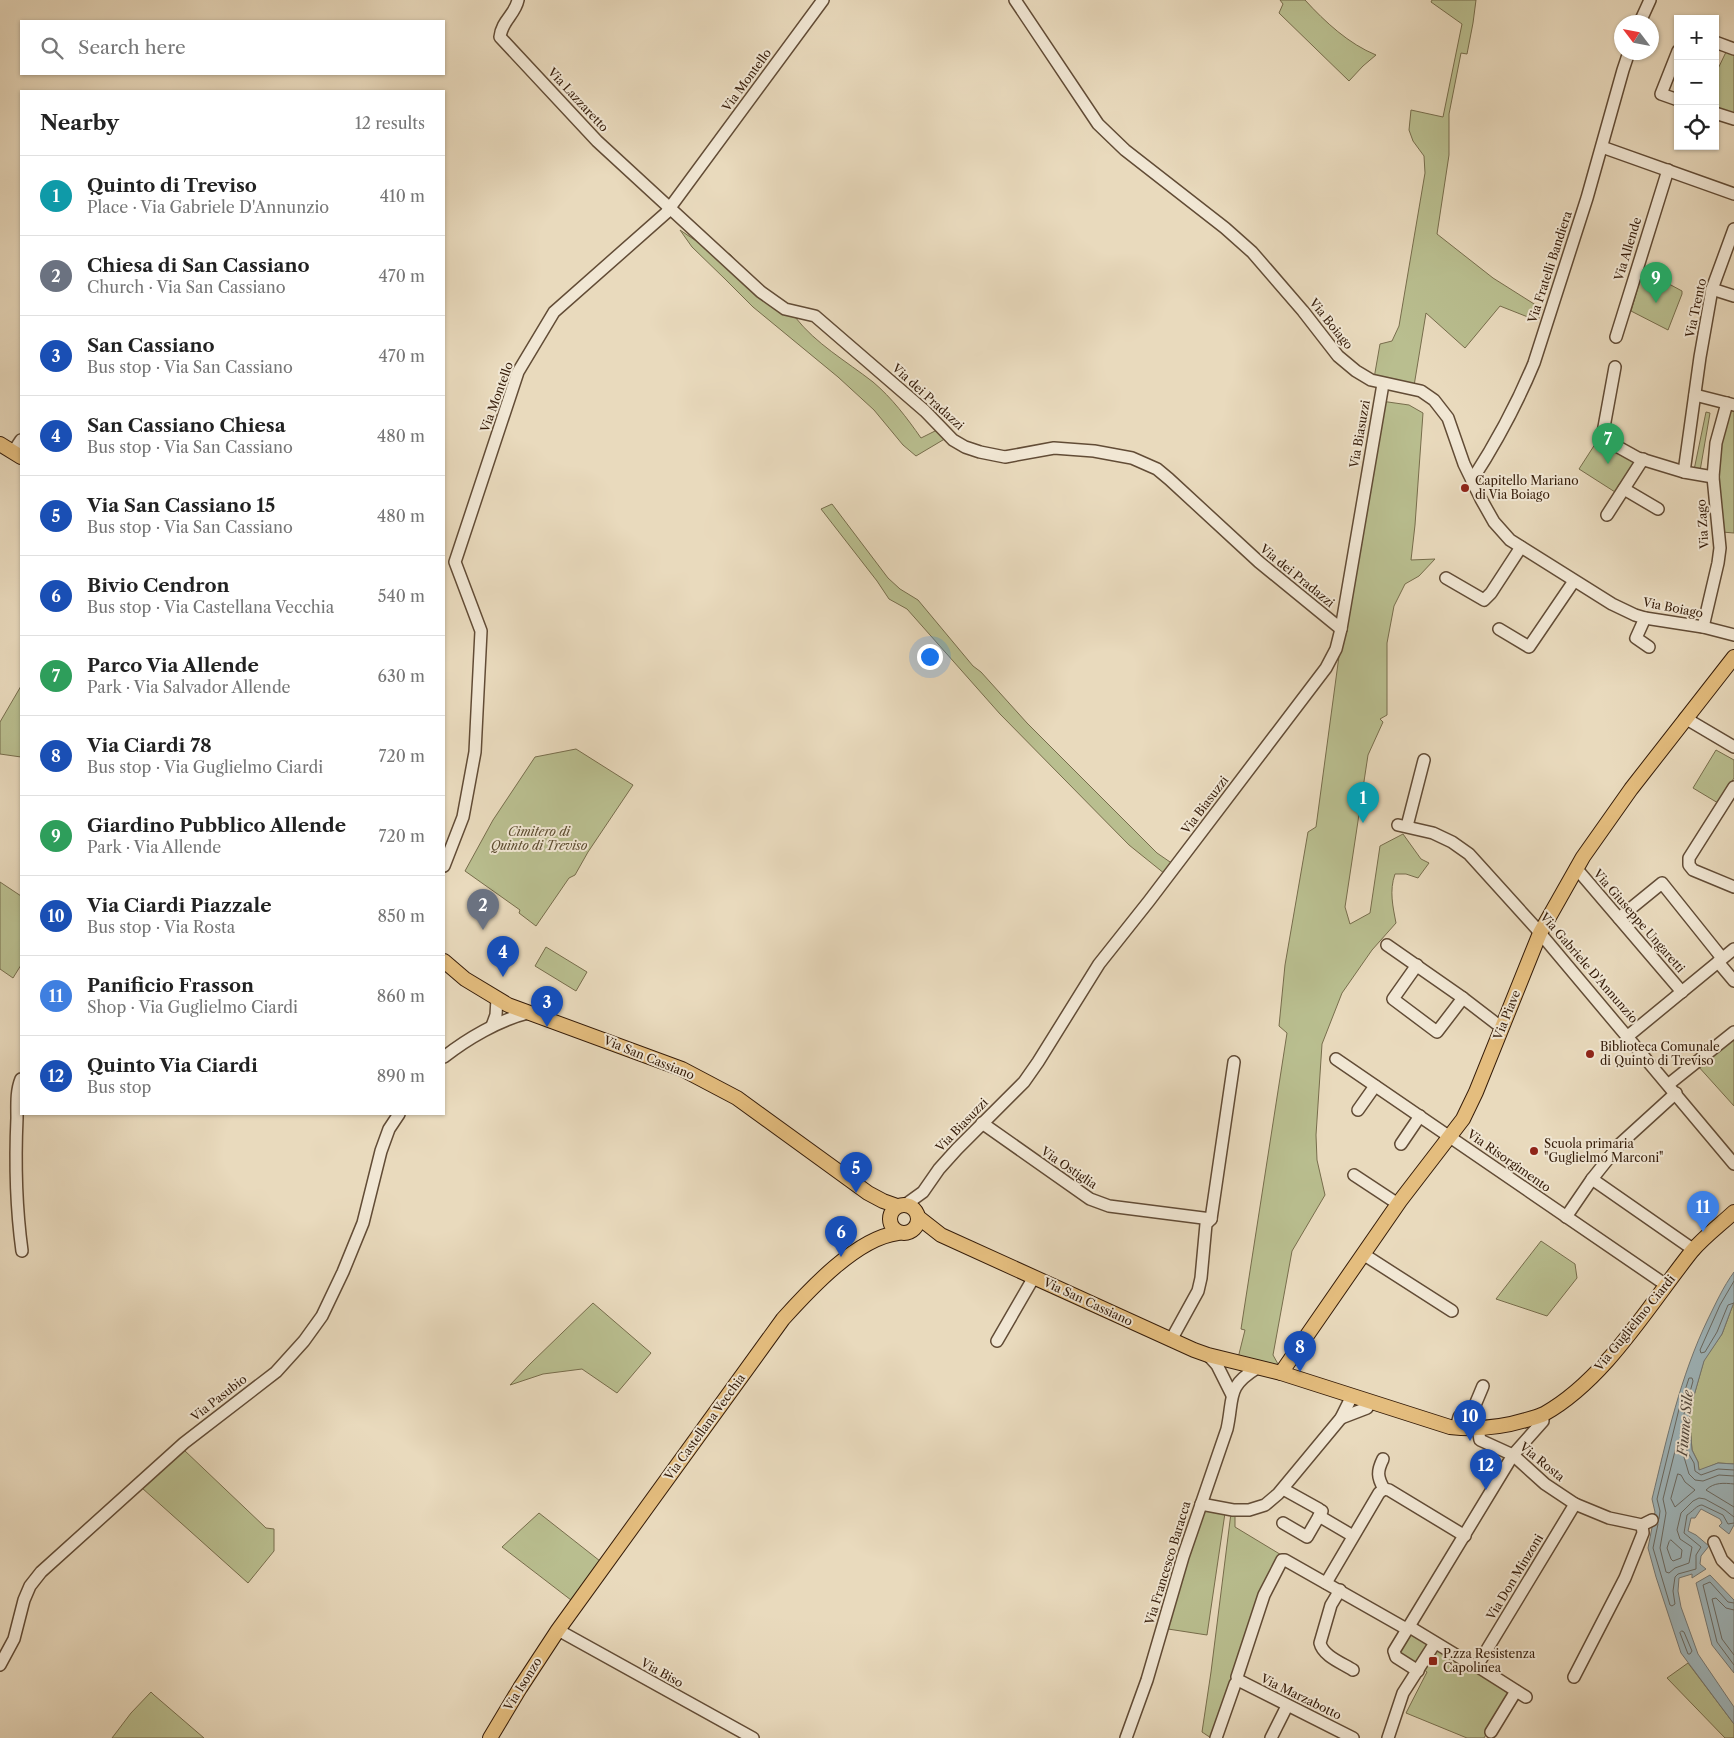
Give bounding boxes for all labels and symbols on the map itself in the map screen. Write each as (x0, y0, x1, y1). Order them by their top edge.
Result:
north arrow (1614, 15, 1659, 60)
street label: Via Montello (718, 45, 774, 115)
street label: Via Lazzaretto (544, 64, 612, 135)
street label: Via Fratelli Bandiera (1524, 208, 1575, 326)
street label: Via Allende (1610, 215, 1644, 283)
pin: 9 (1640, 262, 1672, 303)
street label: Via Trento (1682, 277, 1709, 340)
street label: Via Boiago (1306, 294, 1356, 352)
street label: Via Montello (477, 360, 516, 435)
street label: Via dei Pradazzi (889, 360, 968, 433)
street label: Via Biasuzzi (1346, 398, 1373, 470)
pin: 7 (1592, 423, 1624, 464)
place label: Capitello Mariano di Via Boiago (1475, 473, 1579, 502)
marker: Capitello Mariano di Via Boiago (1459, 482, 1471, 494)
street label: Via Zago (1693, 499, 1712, 550)
street label: Via dei Pradazzi (1256, 540, 1338, 610)
street label: Via Boiago (1641, 594, 1704, 621)
your location (917, 644, 943, 670)
street label: Via Biasuzzi (1177, 772, 1231, 837)
pin: 1 (1347, 782, 1379, 823)
park label: Cimitero di Quinto di Treviso (491, 824, 588, 853)
street label: Via Giuseppe Ungaretti (1590, 865, 1689, 976)
pin: 2 (467, 889, 499, 930)
street label: Via Gabriele D'Annunzio (1537, 909, 1641, 1026)
pin: 4 (487, 936, 519, 977)
pin: 3 (531, 986, 563, 1027)
street label: Via Piave (1489, 988, 1523, 1043)
street label: Via San Cassiano (601, 1032, 697, 1083)
place label: Biblioteca Comunale di Quinto di Treviso (1600, 1039, 1720, 1068)
marker: Biblioteca Comunale di Quinto di Treviso (1584, 1048, 1596, 1060)
street label: Via Biasuzzi (932, 1095, 991, 1155)
street label: Via Risorgimento (1464, 1126, 1554, 1195)
place label: Scuola primaria "Guglielmo Marconi" (1544, 1136, 1664, 1165)
street label: Via Ostiglia (1037, 1143, 1101, 1192)
marker: Scuola primaria "Guglielmo Marconi" (1528, 1145, 1540, 1157)
pin: 5 (840, 1152, 872, 1193)
pin: 11 (1687, 1191, 1719, 1232)
pin: 6 (825, 1216, 857, 1257)
street label: Via Guglielmo Ciardi (1591, 1271, 1678, 1375)
street label: Via San Cassiano (1040, 1274, 1135, 1329)
pin: 8 (1284, 1331, 1316, 1372)
street label: Via Castellana Vecchia (660, 1370, 749, 1484)
street label: Via Pasubio (187, 1371, 250, 1425)
water label: Fiume Sile (1673, 1388, 1697, 1458)
pin: 10 (1454, 1400, 1486, 1441)
street label: Via Rosta (1516, 1438, 1568, 1485)
pin: 12 (1470, 1449, 1502, 1490)
street label: Via Francesco Baracca (1141, 1499, 1194, 1627)
street label: Via Don Minzoni (1483, 1531, 1546, 1623)
place label: P.zza Resistenza Capolinea (1443, 1646, 1536, 1675)
street label: Via Isonzo (500, 1654, 545, 1714)
street label: Via Biso (637, 1654, 686, 1690)
marker: P.zza Resistenza Capolinea (1427, 1655, 1439, 1667)
street label: Via Marzabotto (1257, 1670, 1344, 1723)

